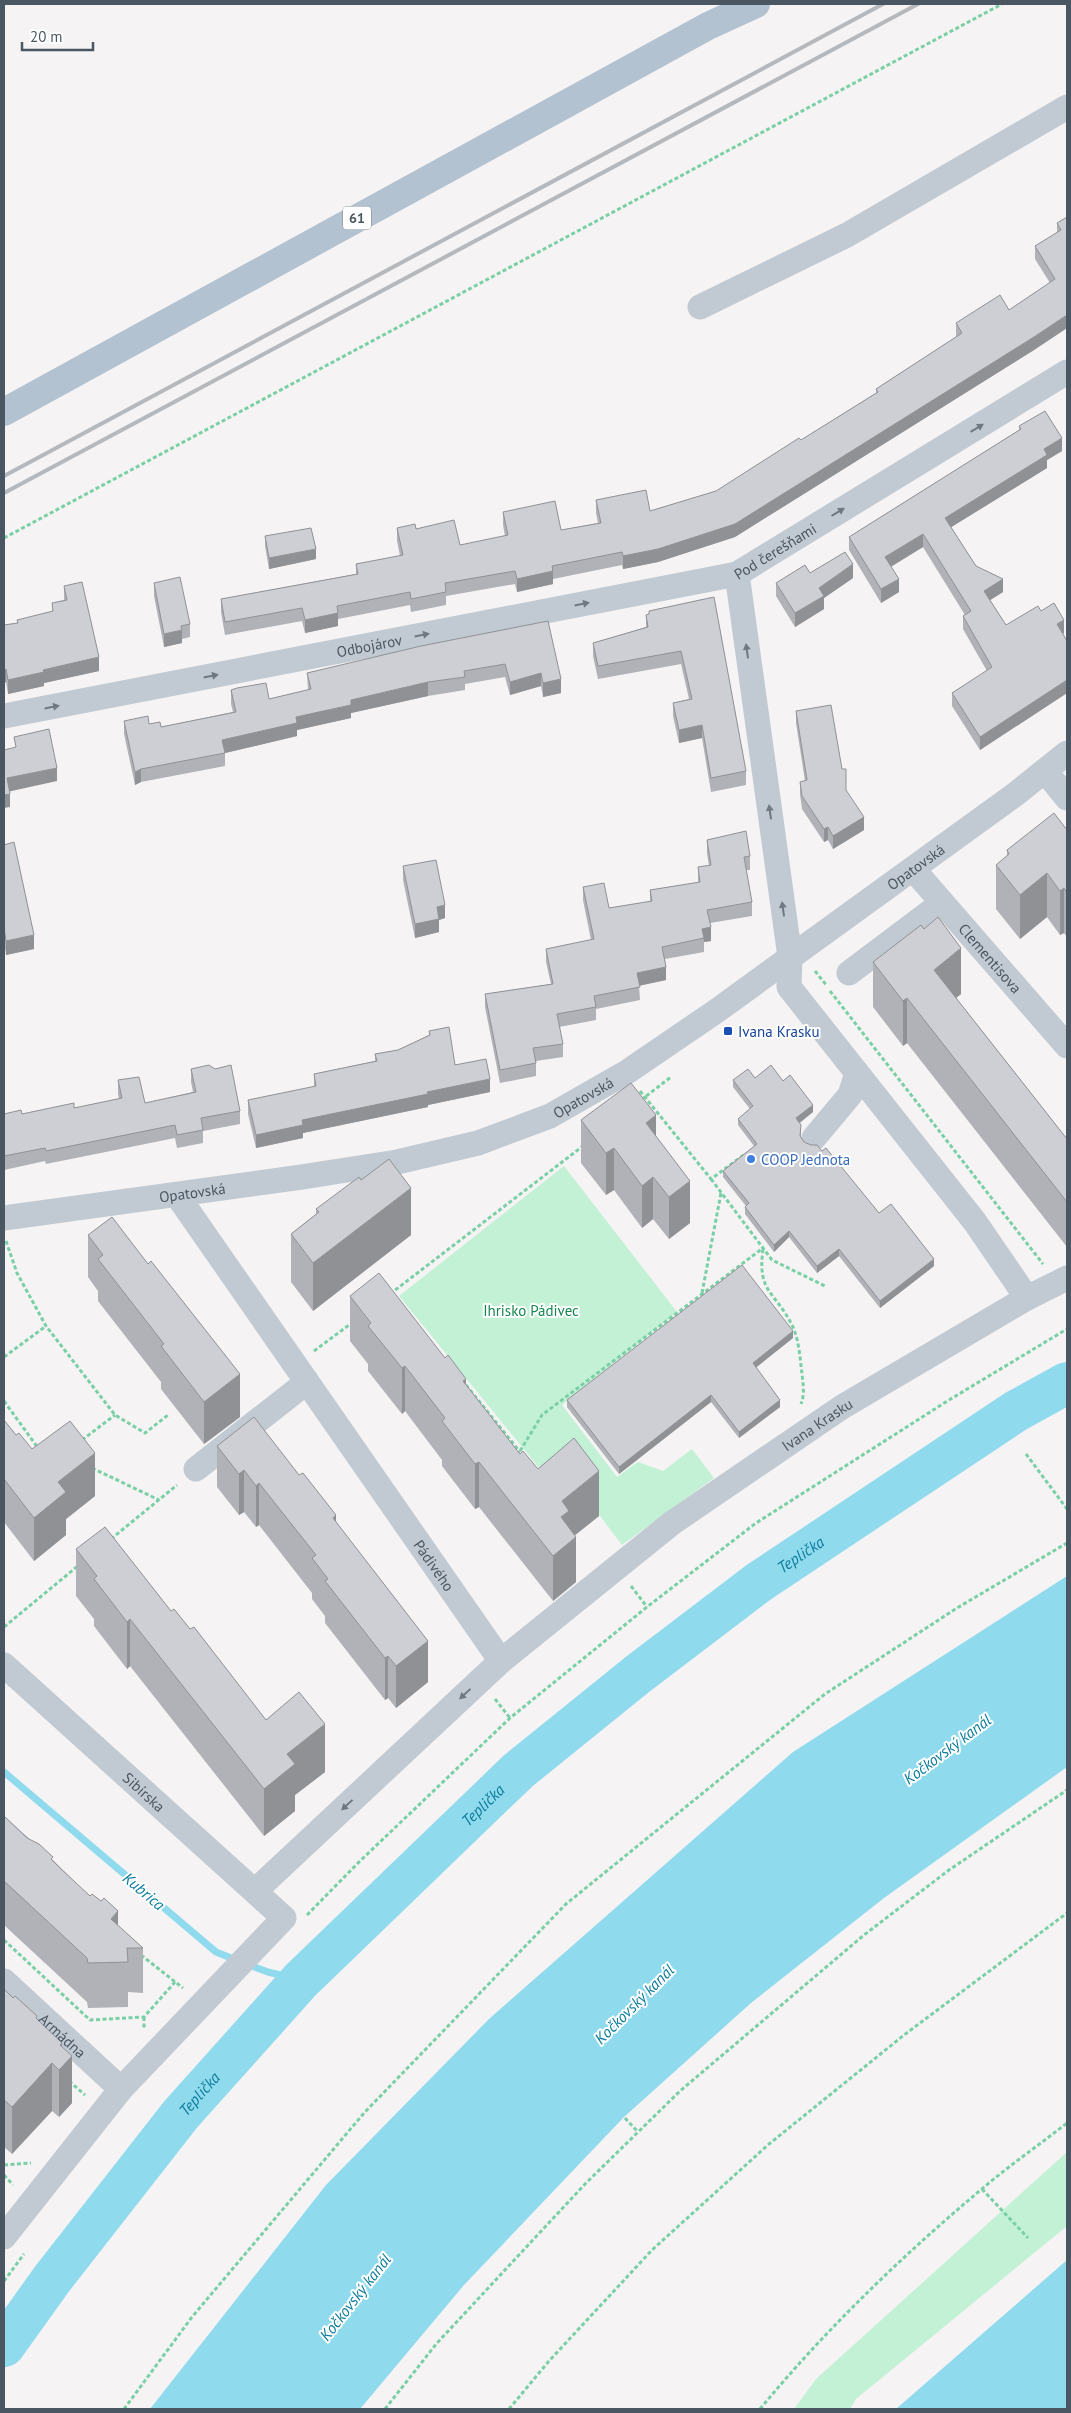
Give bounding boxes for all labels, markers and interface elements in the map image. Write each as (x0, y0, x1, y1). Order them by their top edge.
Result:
scale bar (22, 20, 94, 52)
text: 20 m (30, 27, 63, 46)
road number: 61 (343, 207, 371, 230)
one-way arrow (970, 423, 983, 432)
one-way arrow (831, 508, 844, 517)
street label: Pod čerešňami (730, 518, 819, 583)
one-way arrow (574, 600, 590, 608)
street label: Odbojárov (335, 629, 404, 661)
one-way arrow (415, 631, 431, 639)
one-way arrow (743, 643, 751, 659)
one-way arrow (204, 672, 220, 680)
one-way arrow (44, 703, 59, 711)
one-way arrow (766, 804, 774, 820)
street label: Opatovská (883, 839, 948, 894)
one-way arrow (779, 901, 787, 917)
street label: Clementisova (955, 919, 1026, 997)
place label: Ivana Krasku (738, 1022, 820, 1041)
marker: Ivana Krasku (722, 1025, 734, 1037)
street label: Opatovská (549, 1072, 617, 1122)
place label: COOP Jednota (761, 1150, 850, 1169)
marker: COOP Jednota (745, 1153, 757, 1165)
street label: Opatovská (158, 1178, 227, 1206)
park label: Ihrisko Pádivec (483, 1301, 579, 1320)
street label: Ivana Krasku (778, 1393, 856, 1455)
water label: Teplička (773, 1532, 828, 1577)
street label: Pádivého (410, 1536, 459, 1595)
one-way arrow (460, 1688, 472, 1700)
water label: Kočkovský kanál (899, 1709, 995, 1788)
street label: Sibírska (119, 1768, 169, 1816)
water label: Teplička (457, 1780, 509, 1830)
one-way arrow (341, 1799, 353, 1811)
water label: Kubrica (119, 1868, 169, 1914)
water label: Kočkovský kanál (590, 1959, 679, 2048)
street label: Armádna (35, 2009, 90, 2062)
water label: Teplička (174, 2068, 224, 2120)
water label: Kočkovský kanál (315, 2249, 395, 2344)

